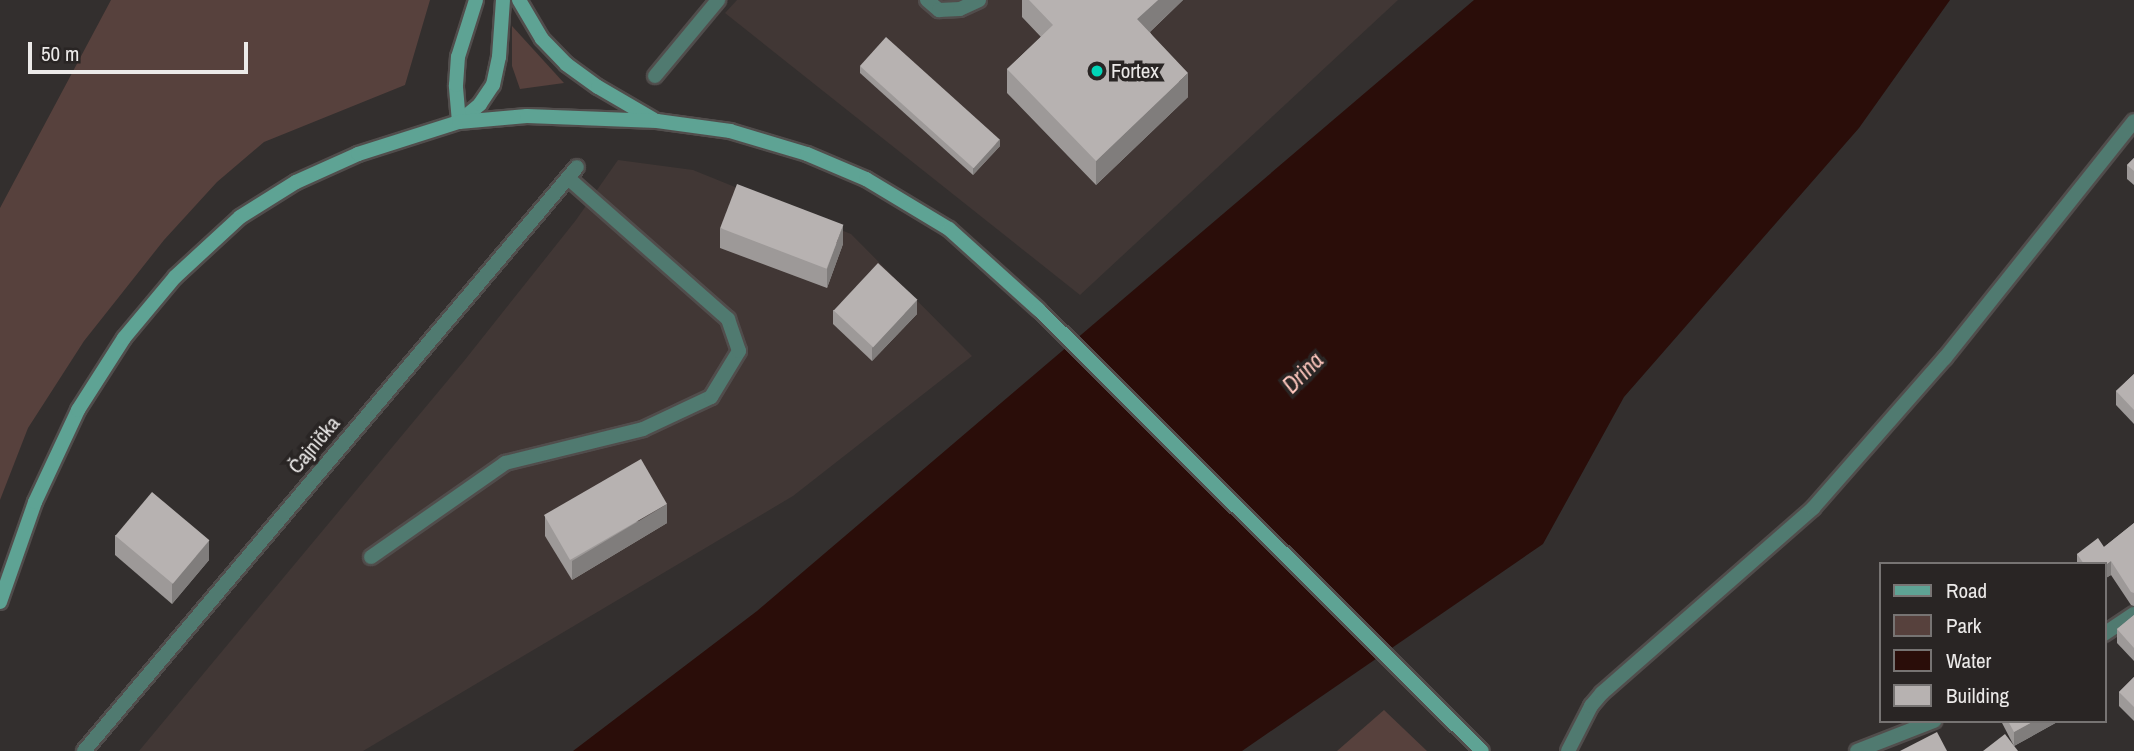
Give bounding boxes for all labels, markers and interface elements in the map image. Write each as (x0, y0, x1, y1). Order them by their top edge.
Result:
scale bar (32, 28, 252, 72)
text: 50 m (41, 39, 79, 68)
place label: Fortex (1111, 58, 1159, 84)
marker: Fortex (1089, 63, 1105, 79)
water label: Drina (1277, 347, 1329, 399)
street label: Čajnička (283, 411, 345, 479)
legend (1878, 562, 2106, 723)
text: Road (1946, 576, 1987, 605)
text: Park (1946, 611, 1981, 640)
text: Water (1946, 646, 1991, 675)
text: Building (1946, 681, 2009, 710)

